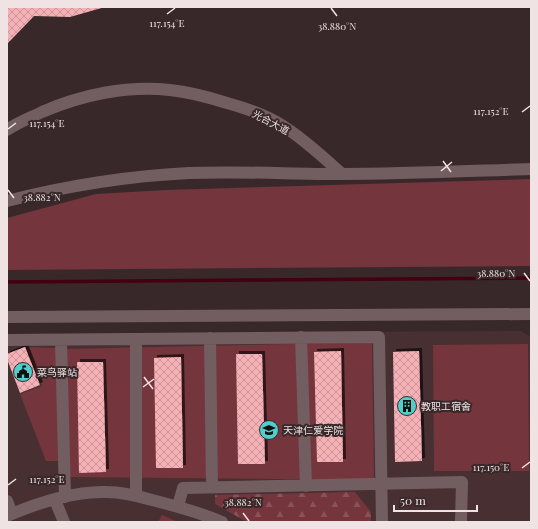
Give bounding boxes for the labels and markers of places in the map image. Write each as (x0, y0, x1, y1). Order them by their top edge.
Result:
public building icon: 菜鸟驿站 (12, 361, 34, 383)
place label: 菜鸟驿站 (37, 365, 77, 379)
building icon: 教职工宿舍 (396, 395, 418, 417)
place label: 教职工宿舍 (421, 399, 471, 413)
school or university icon: 天津仁爱学院 (258, 419, 280, 441)
place label: 天津仁爱学院 (283, 423, 343, 437)

